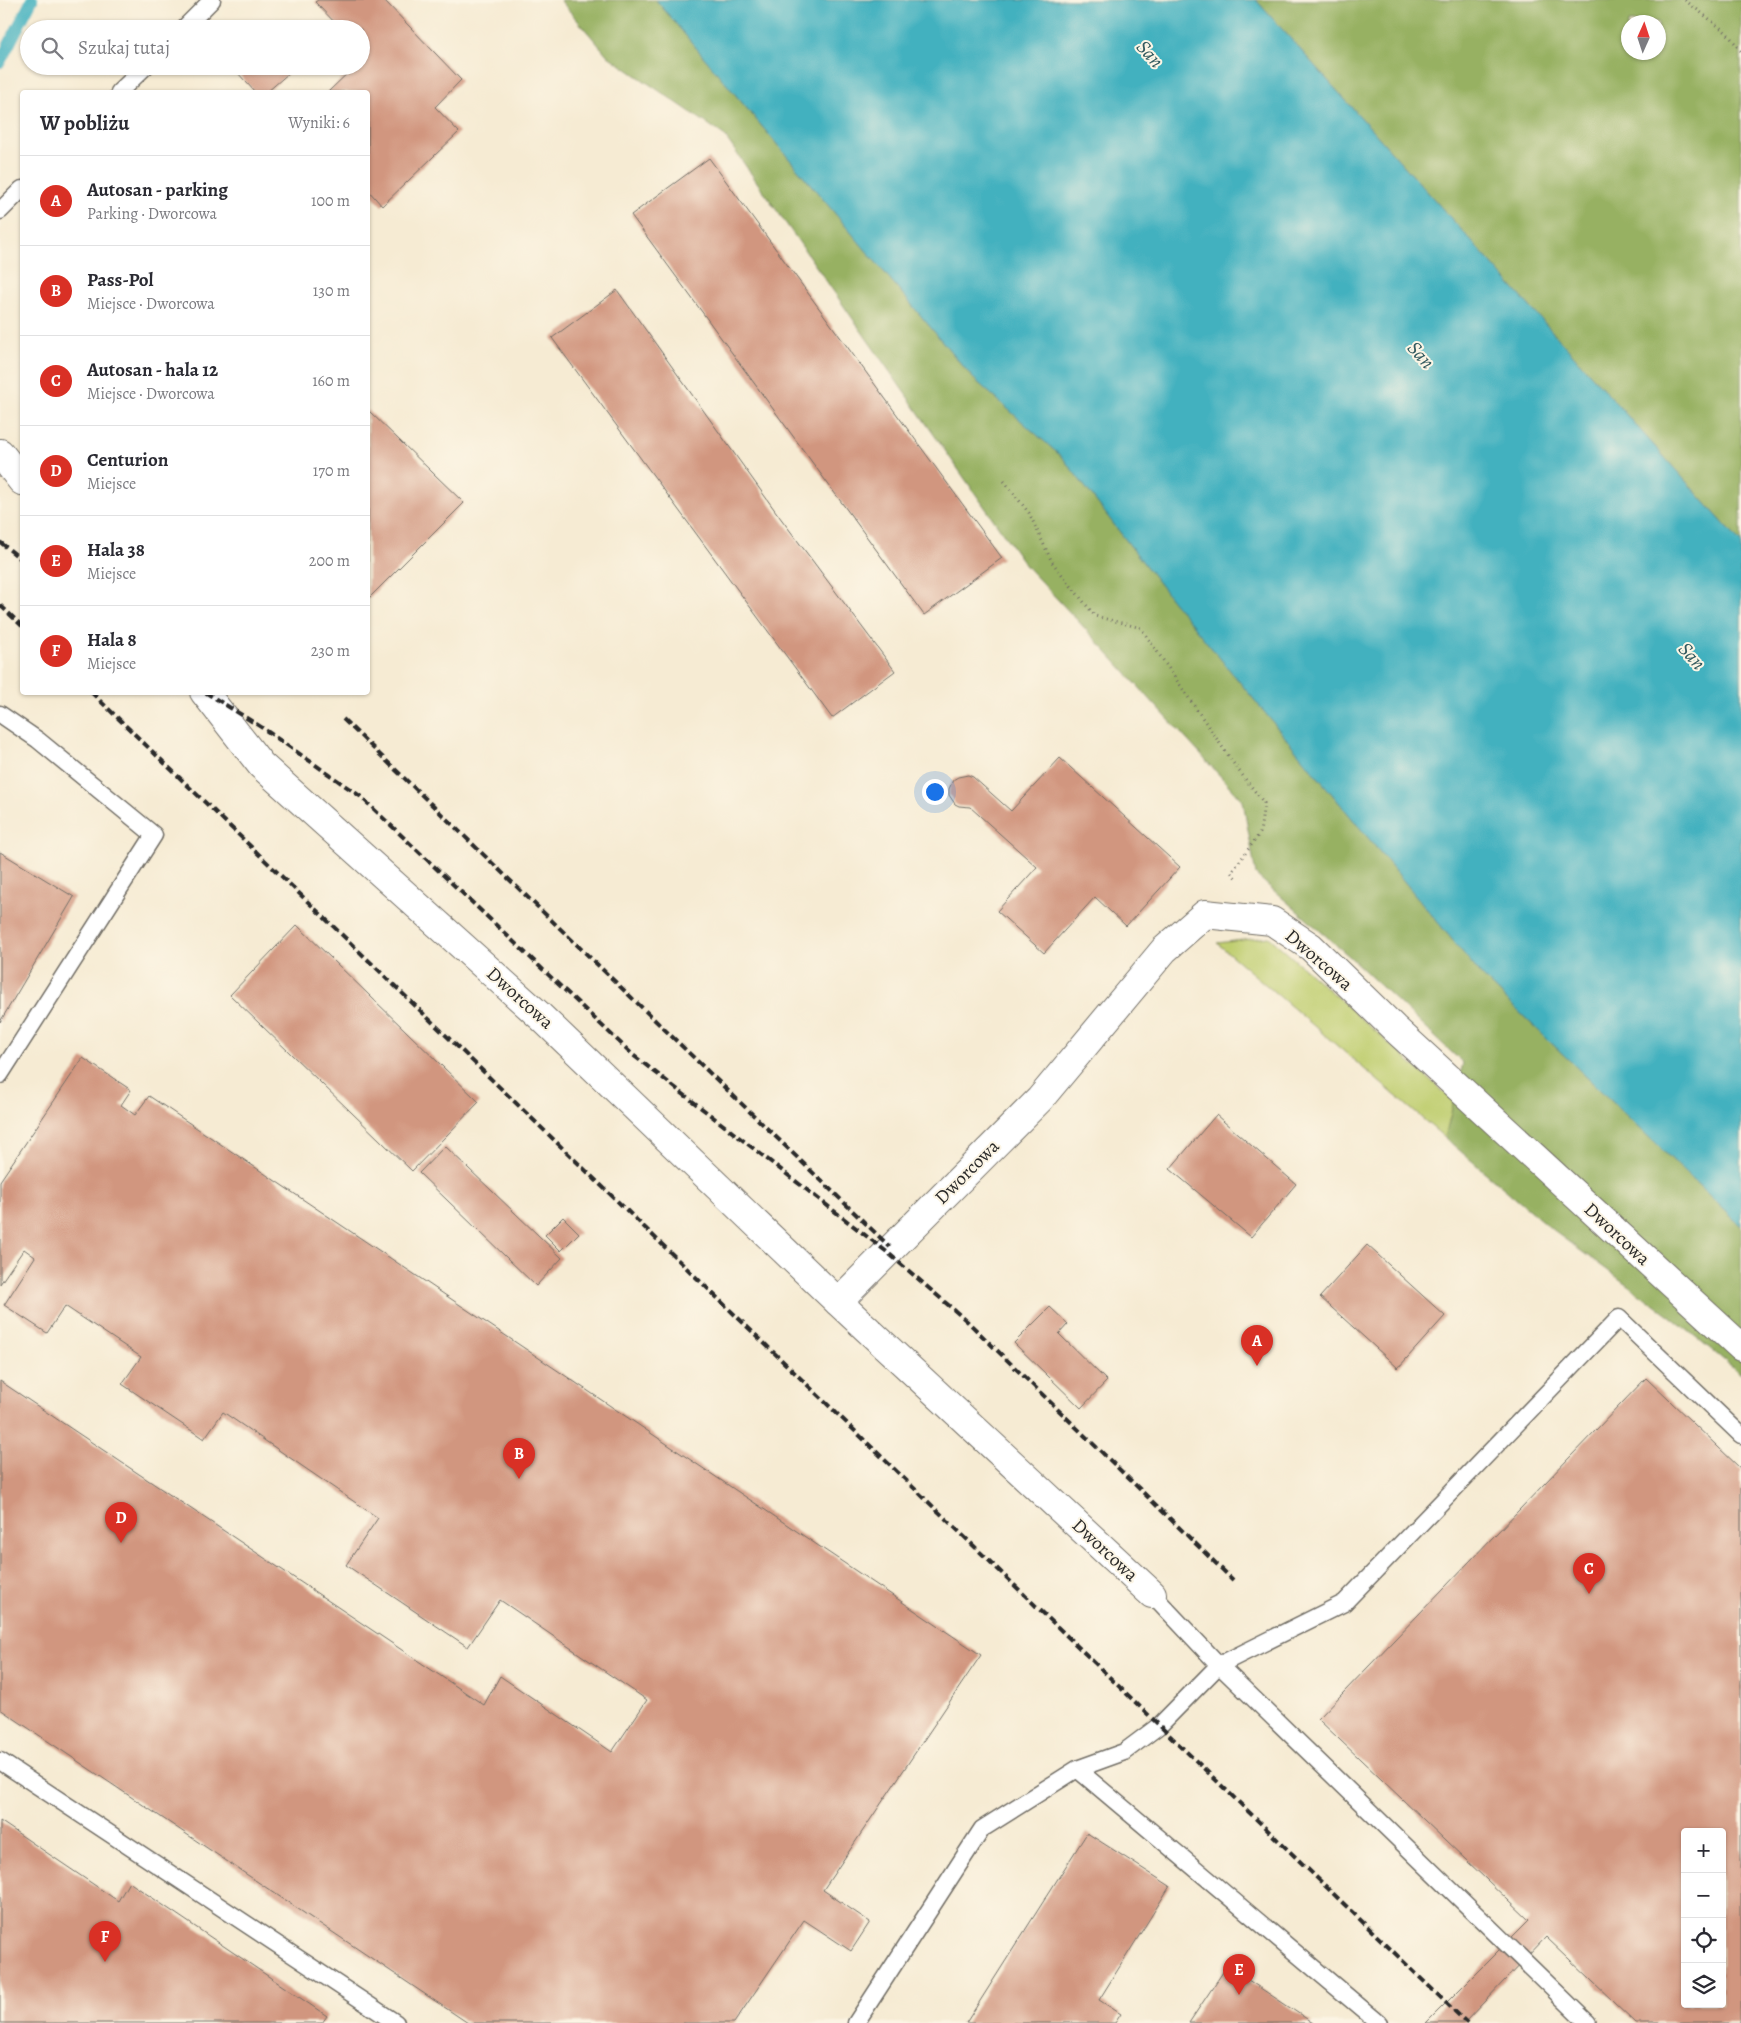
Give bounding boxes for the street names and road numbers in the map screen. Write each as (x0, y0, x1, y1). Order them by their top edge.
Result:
street label: Dworcowa (1280, 923, 1359, 997)
street label: Dworcowa (481, 961, 559, 1035)
street label: Dworcowa (929, 1134, 1005, 1210)
street label: Dworcowa (1578, 1197, 1656, 1272)
street label: Dworcowa (1066, 1513, 1144, 1588)

